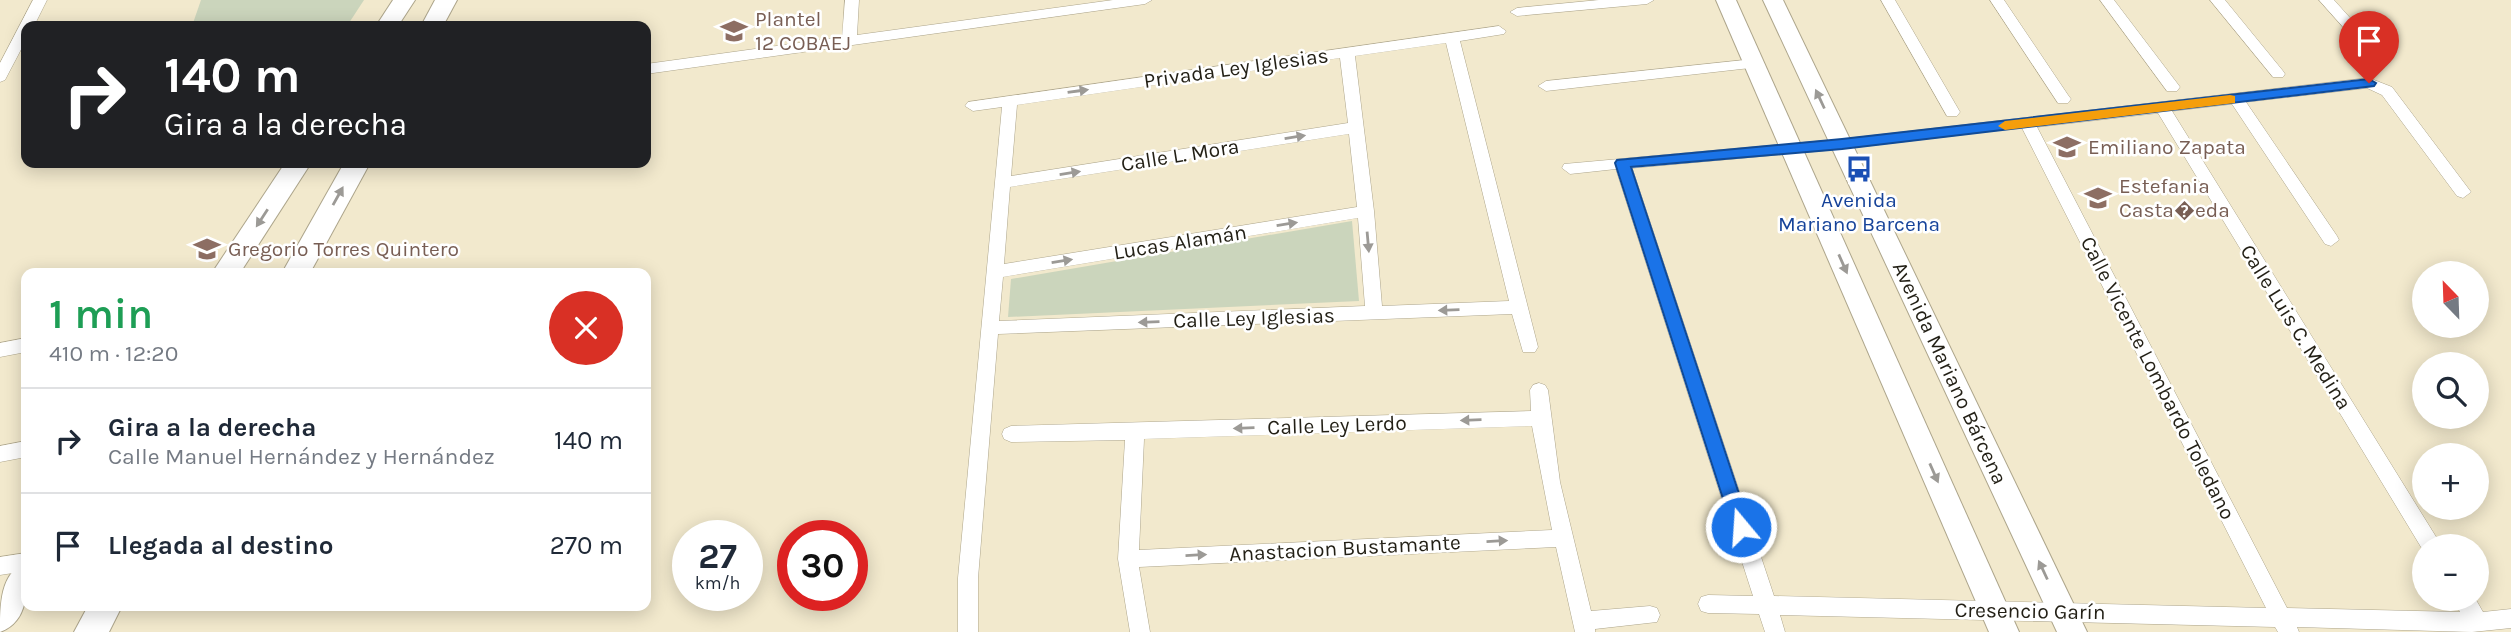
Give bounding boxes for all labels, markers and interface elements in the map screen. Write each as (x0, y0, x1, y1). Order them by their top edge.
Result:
place label: Plantel 12 COBAEJ (755, 7, 851, 55)
pin (2339, 11, 2399, 83)
school or university icon: Plantel 12 COBAEJ (719, 16, 749, 46)
icon: arrive (2350, 22, 2388, 60)
street label: Privada Ley Iglesias (1142, 43, 1330, 93)
text: 140 m (164, 47, 301, 104)
icon: right (49, 49, 140, 140)
one-way arrow (1067, 85, 1089, 96)
one-way arrow (1814, 89, 1826, 109)
text: Gira a la derecha (164, 106, 407, 143)
one-way arrow (1284, 131, 1306, 142)
school or university icon: Emiliano Zapata (2052, 132, 2082, 162)
street label: Calle L. Mora (1119, 134, 1241, 176)
place label: Emiliano Zapata (2088, 135, 2246, 159)
bus stop icon: Avenida Mariano Barcena (1844, 154, 1874, 184)
one-way arrow (1060, 167, 1082, 178)
place label: Estefania Casta�eda (2119, 174, 2230, 222)
school or university icon: Estefania Casta�eda (2083, 183, 2113, 213)
one-way arrow (332, 186, 344, 206)
place label: Avenida Mariano Barcena (1778, 188, 1940, 236)
one-way arrow (255, 208, 268, 228)
one-way arrow (1276, 218, 1298, 229)
street label: Lucas Alamán (1112, 220, 1248, 264)
one-way arrow (1363, 231, 1374, 253)
street label: Calle Vicente Lombardo Toledano (2076, 232, 2240, 524)
school or university icon: Gregorio Torres Quintero (192, 234, 222, 264)
place label: Gregorio Torres Quintero (228, 237, 459, 261)
street label: Calle Luis C. Medina (2236, 240, 2356, 414)
one-way arrow (1837, 254, 1849, 274)
one-way arrow (1052, 255, 1074, 266)
street label: Avenida Mariano Bárcena (1888, 258, 2012, 488)
north arrow (2412, 261, 2488, 338)
map controls (2412, 261, 2489, 611)
text: 1 min (49, 289, 153, 339)
button: close (549, 291, 623, 365)
street label: Calle Ley Iglesias (1173, 303, 1335, 333)
one-way arrow (1438, 304, 1460, 315)
one-way arrow (1137, 316, 1159, 327)
text: 410 m · 12:20 (49, 340, 178, 367)
button: search (2412, 352, 2489, 429)
street label: Calle Ley Lerdo (1267, 411, 1407, 439)
text: Gira a la derecha (108, 412, 317, 443)
one-way arrow (1460, 415, 1482, 426)
icon: right (49, 422, 87, 460)
one-way arrow (1233, 423, 1255, 434)
text: 140 m (554, 425, 623, 456)
text: Calle Manuel Hernández y Hernández (108, 443, 495, 470)
button: + (2412, 443, 2489, 520)
one-way arrow (1929, 462, 1940, 483)
position arrow (1704, 490, 1778, 564)
speed limit sign: 30 (777, 520, 868, 611)
icon: arrive (49, 527, 87, 565)
text: Llegada al destino (108, 530, 334, 561)
text: 270 m (550, 530, 623, 561)
street label: Anastacion Bustamante (1229, 530, 1461, 566)
button: − (2412, 534, 2489, 611)
one-way arrow (1486, 535, 1508, 546)
text: 27 (698, 536, 737, 577)
one-way arrow (1185, 550, 1207, 561)
one-way arrow (2037, 560, 2049, 580)
text: km/h (695, 572, 740, 594)
street label: Cresencio Garín (1954, 598, 2106, 624)

